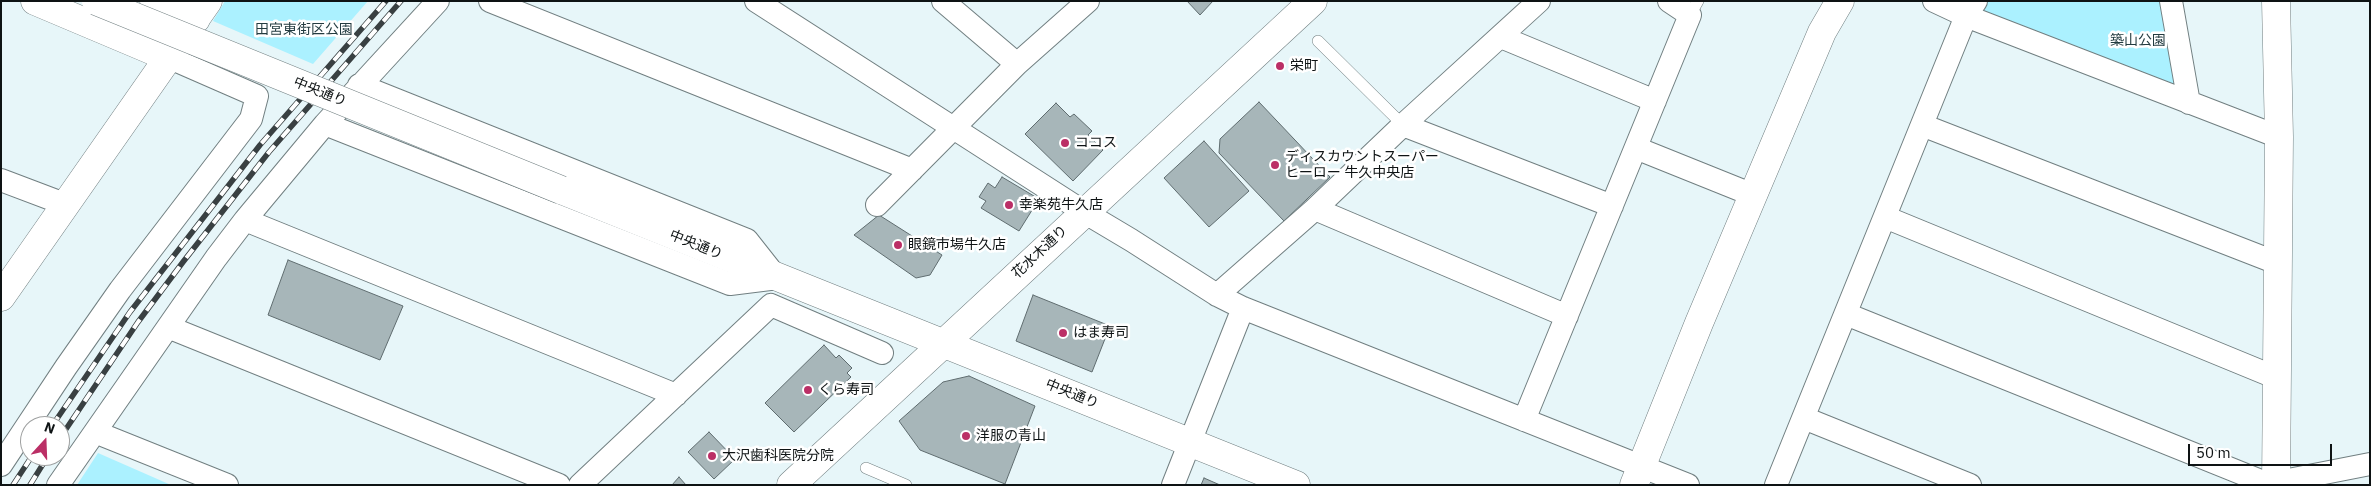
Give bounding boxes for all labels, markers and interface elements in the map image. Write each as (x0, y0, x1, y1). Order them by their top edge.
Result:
park label: 田宮東街区公園 (255, 22, 353, 38)
park label: 築山公園 (2110, 33, 2166, 49)
place label: 栄町 (1290, 58, 1318, 74)
marker: 栄町 (1274, 60, 1286, 72)
street label: 中央通り (291, 74, 349, 110)
place label: ココス (1075, 135, 1117, 151)
marker: ココス (1059, 137, 1071, 149)
place label: ディスカウントスーパー ヒーロー 牛久中央店 (1285, 149, 1439, 182)
marker: ディスカウントスーパー ヒーロー 牛久中央店 (1269, 159, 1281, 171)
place label: 幸楽苑牛久店 (1019, 197, 1103, 213)
marker: 幸楽苑牛久店 (1003, 199, 1015, 211)
street label: 花水木通り (1009, 222, 1071, 282)
street label: 中央通り (667, 227, 725, 263)
place label: 眼鏡市場牛久店 (908, 237, 1006, 253)
marker: 眼鏡市場牛久店 (892, 239, 904, 251)
place label: はま寿司 (1073, 325, 1129, 341)
marker: はま寿司 (1057, 327, 1069, 339)
street label: 中央通り (1043, 376, 1101, 412)
place label: くら寿司 (818, 382, 874, 398)
marker: くら寿司 (802, 384, 814, 396)
north arrow (20, 416, 70, 466)
text: N (42, 418, 58, 438)
place label: 洋服の青山 (976, 428, 1046, 444)
marker: 洋服の青山 (960, 430, 972, 442)
scale bar (2191, 434, 2335, 466)
text: 50 m (2196, 443, 2231, 462)
place label: 大沢歯科医院分院 (722, 448, 834, 464)
marker: 大沢歯科医院分院 (706, 450, 718, 462)

